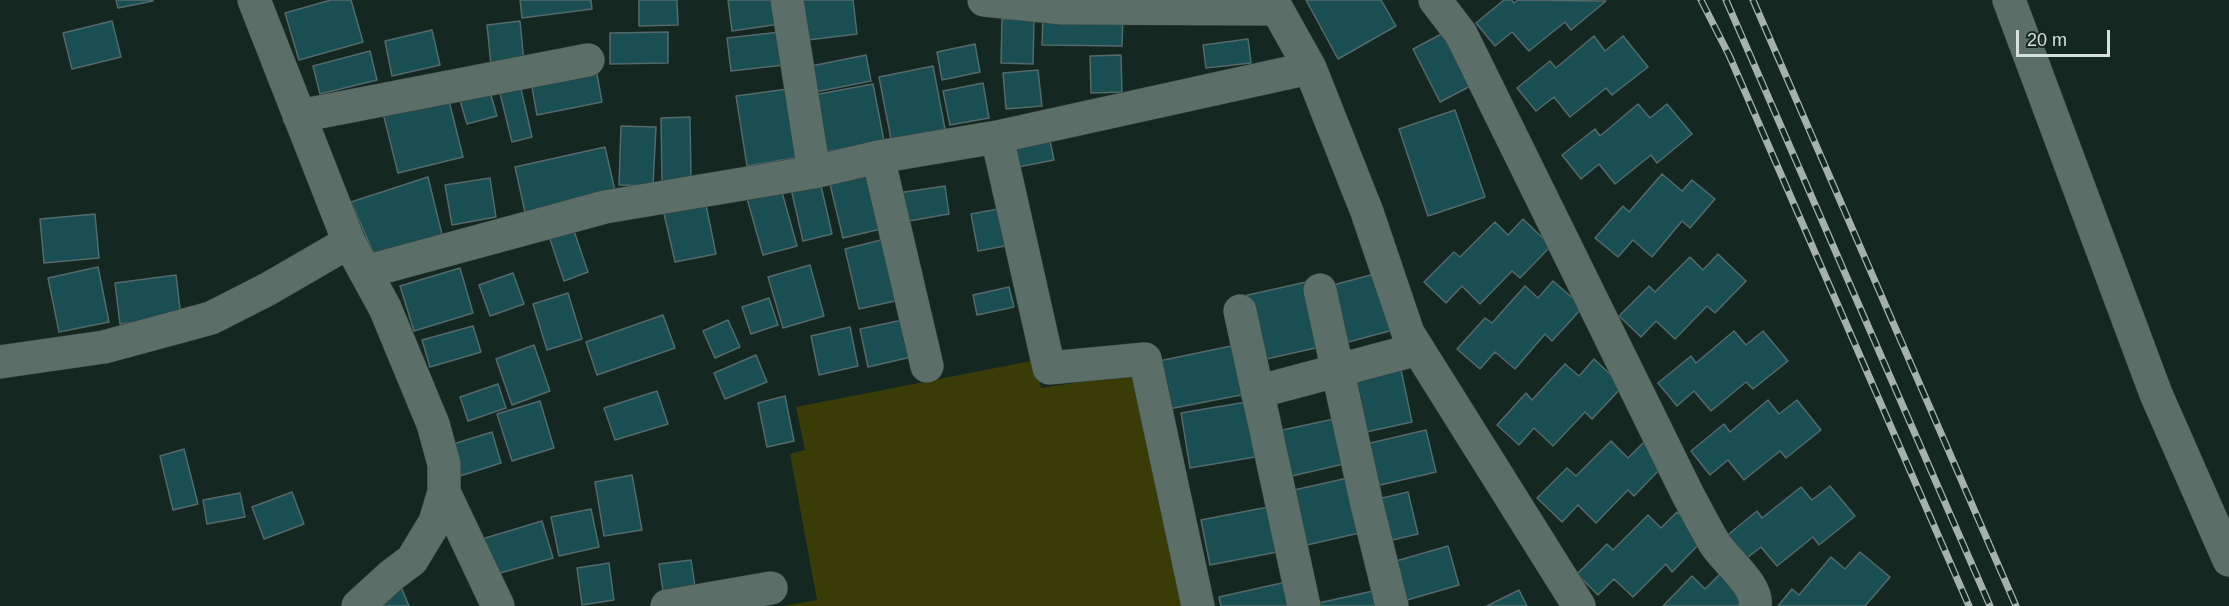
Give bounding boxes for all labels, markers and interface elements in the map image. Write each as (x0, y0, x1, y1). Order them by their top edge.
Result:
scale bar (2019, 18, 2114, 56)
text: 20 m (2027, 30, 2067, 50)

